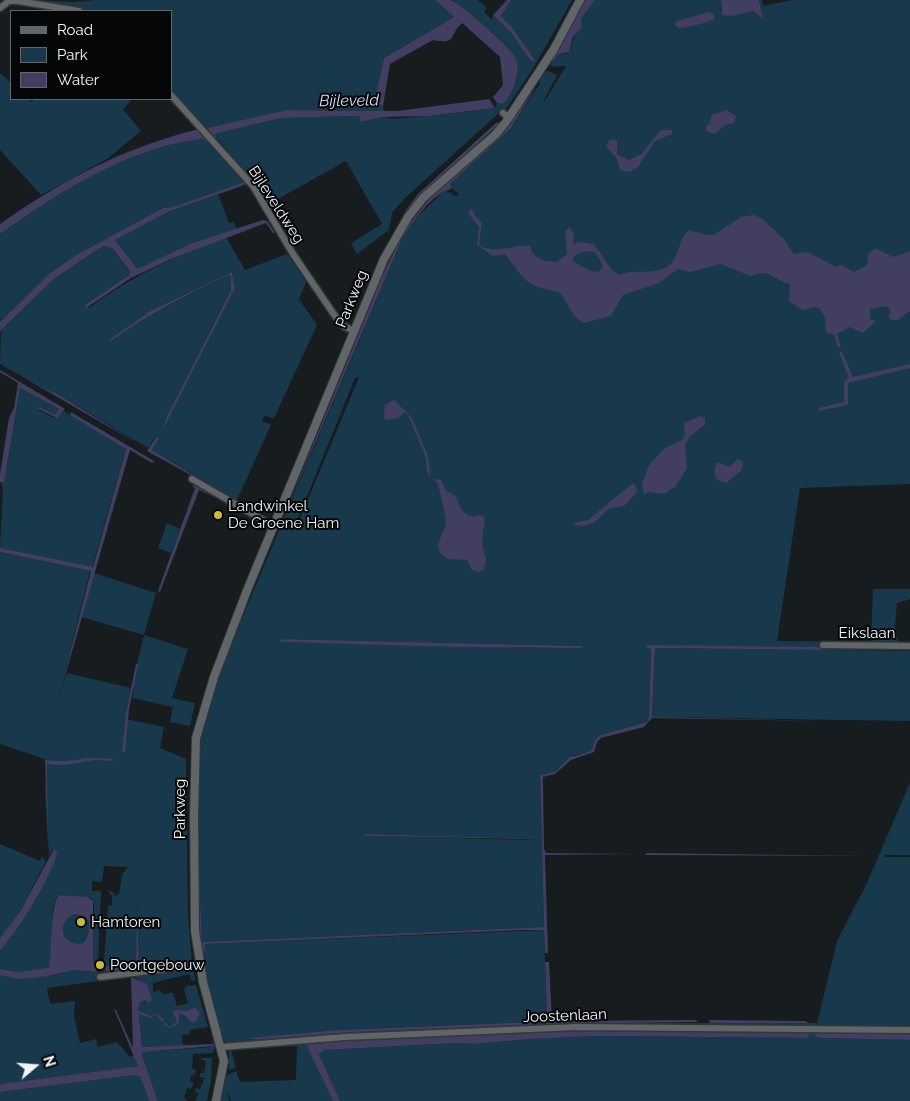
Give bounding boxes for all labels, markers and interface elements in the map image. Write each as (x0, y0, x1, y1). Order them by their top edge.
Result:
legend (10, 10, 172, 100)
text: Road (57, 21, 93, 39)
text: Park (57, 46, 88, 64)
text: Water (57, 71, 99, 89)
water label: Bijleveld (319, 91, 379, 111)
street label: Bijleveldweg (244, 163, 308, 247)
street label: Parkweg (332, 268, 372, 330)
place label: Landwinkel De Groene Ham (228, 497, 339, 532)
marker: Landwinkel De Groene Ham (212, 509, 224, 521)
street label: Eikslaan (839, 624, 895, 642)
street label: Parkweg (171, 779, 189, 839)
place label: Hamtoren (91, 913, 160, 931)
marker: Hamtoren (75, 916, 87, 928)
place label: Poortgebouw (110, 956, 205, 974)
marker: Poortgebouw (94, 959, 106, 971)
street label: Joostenlaan (523, 1006, 607, 1026)
north arrow (10, 1041, 60, 1091)
text: N (40, 1054, 59, 1069)

